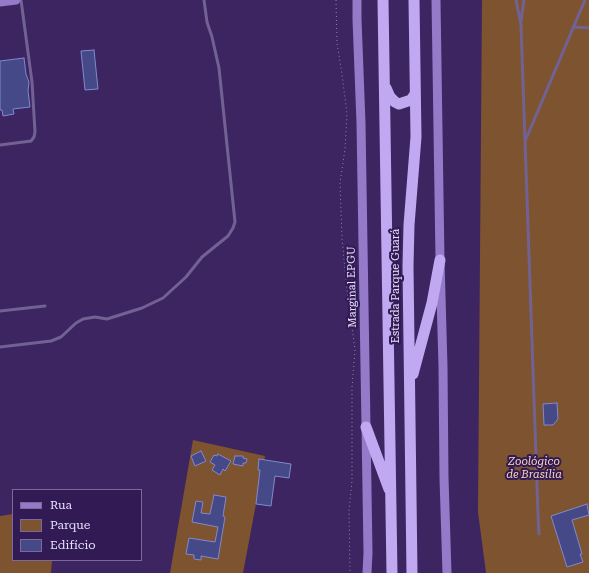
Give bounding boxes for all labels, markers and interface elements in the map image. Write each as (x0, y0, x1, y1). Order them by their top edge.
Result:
street label: Estrada Parque Guará (389, 229, 403, 343)
street label: Marginal EPGU (345, 246, 359, 328)
park label: Zoológico de Brasília (506, 455, 562, 481)
legend (12, 489, 142, 561)
text: Rua (50, 498, 72, 512)
text: Parque (50, 518, 90, 532)
text: Edifício (50, 538, 96, 552)

